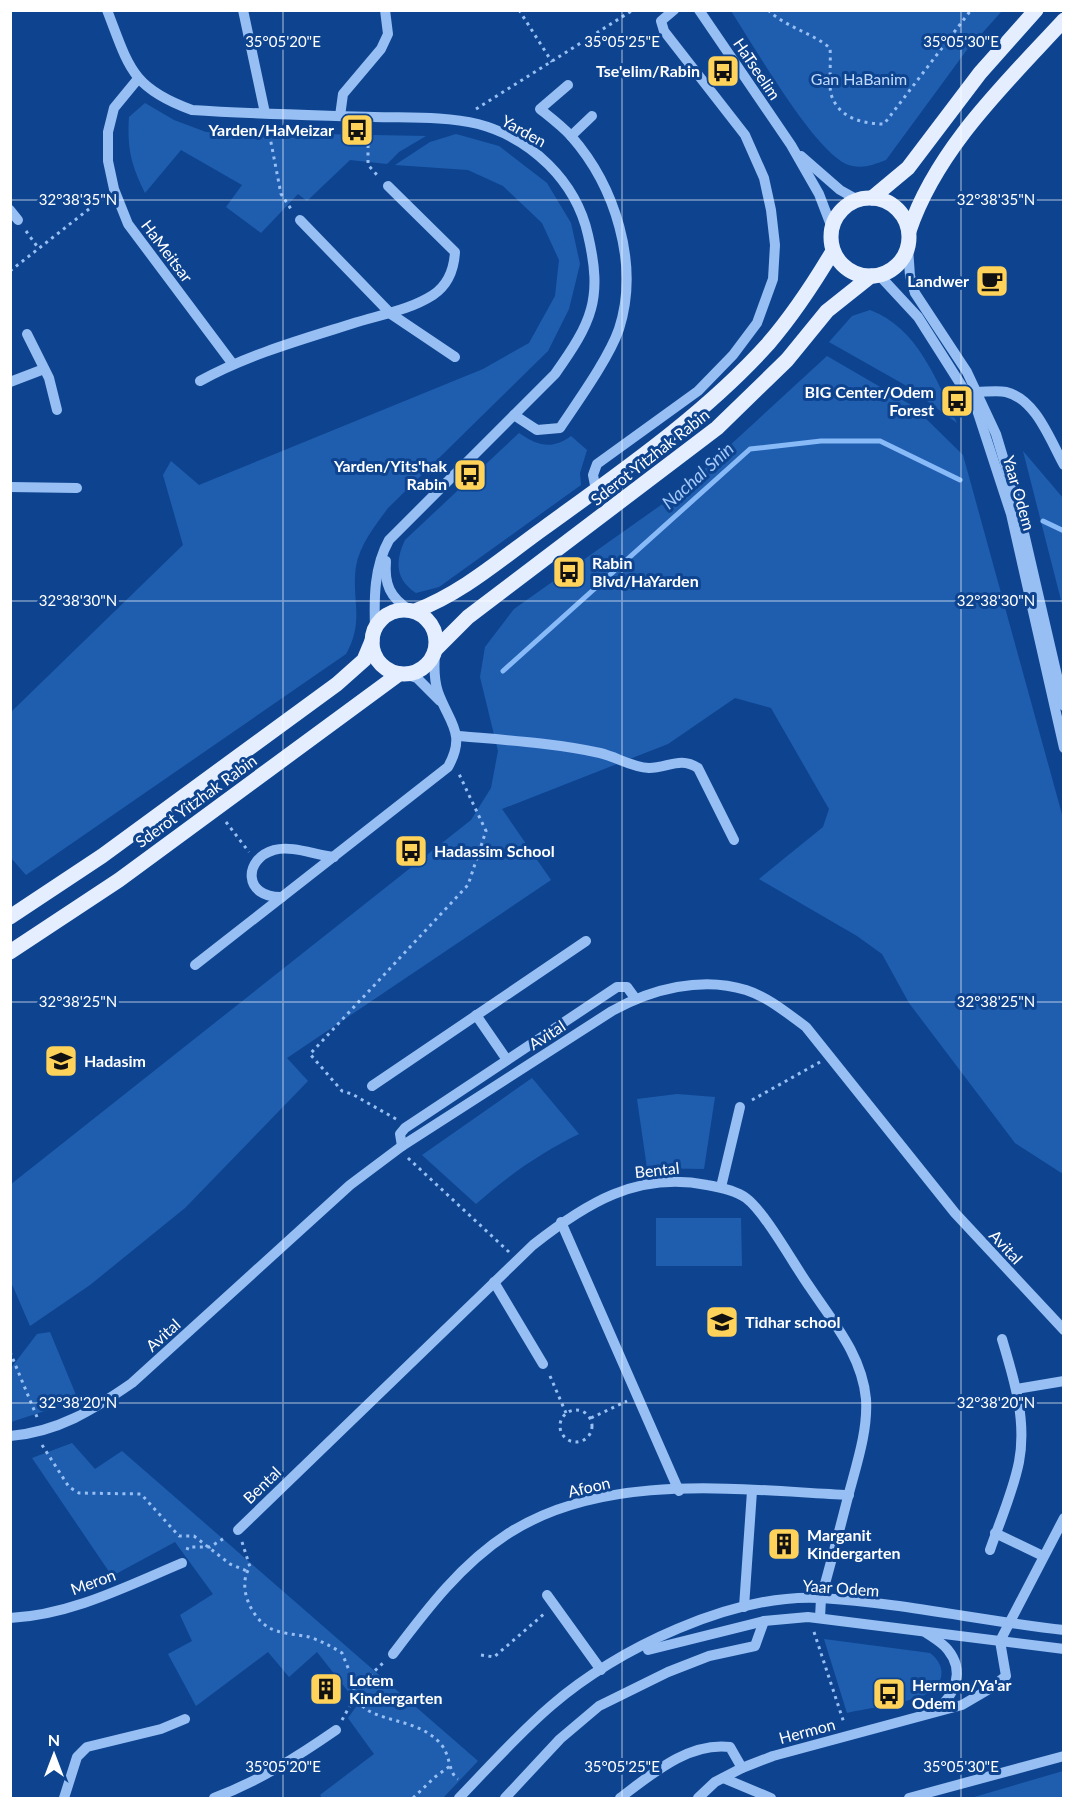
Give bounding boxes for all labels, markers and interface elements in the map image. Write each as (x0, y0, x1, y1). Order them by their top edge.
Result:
text: 35°05'20"E (245, 32, 321, 50)
text: 35°05'25"E (584, 32, 660, 50)
text: 35°05'30"E (923, 32, 999, 50)
street label: HaTseelim (730, 34, 785, 103)
bus stop icon: Tse'elim/Rabin (705, 53, 741, 89)
place label: Tse'elim/Rabin (596, 61, 700, 80)
park label: Gan HaBanim (811, 69, 907, 88)
street label: Yarden (499, 111, 550, 151)
bus stop icon: Yarden/HaMeizar (339, 112, 375, 148)
place label: Yarden/HaMeizar (207, 120, 334, 139)
text: 32°38'35"N (39, 190, 117, 208)
text: 32°38'35"N (957, 190, 1035, 208)
street label: HaMeitsar (138, 216, 197, 286)
cafe icon: Landwer (974, 263, 1010, 299)
place label: Landwer (907, 271, 969, 290)
place label: BIG Center/Odem Forest (805, 382, 934, 419)
bus stop icon: BIG Center/Odem Forest (939, 383, 975, 419)
street label: Sderot Yitzhak Rabin (587, 404, 713, 509)
water label: Nachal Snin (657, 437, 738, 513)
street label: Yaar Odem (1000, 453, 1039, 532)
place label: Yarden/Yits'hak Rabin (333, 456, 447, 493)
bus stop icon: Yarden/Yits'hak Rabin (452, 457, 488, 493)
place label: Rabin Blvd/HaYarden (592, 553, 699, 590)
bus stop icon: Rabin Blvd/HaYarden (551, 554, 587, 590)
text: 32°38'30"N (39, 591, 117, 609)
text: 32°38'30"N (957, 591, 1035, 609)
street label: Sderot Yitzhak Rabin (131, 750, 260, 851)
bus stop icon: Hadassim School (393, 833, 429, 869)
place label: Hadassim School (434, 841, 555, 860)
text: 32°38'25"N (39, 992, 117, 1010)
text: 32°38'25"N (957, 992, 1035, 1010)
street label: Avital (525, 1016, 569, 1053)
school or university icon: Hadasim (43, 1043, 79, 1079)
place label: Hadasim (84, 1051, 146, 1070)
street label: Bental (634, 1158, 680, 1181)
street label: Avital (986, 1226, 1027, 1268)
school or university icon: Tidhar school (704, 1304, 740, 1340)
place label: Tidhar school (745, 1312, 840, 1331)
street label: Avital (142, 1314, 184, 1355)
text: 32°38'20"N (39, 1393, 117, 1411)
text: 32°38'20"N (957, 1393, 1035, 1411)
street label: Bental (239, 1462, 284, 1507)
street label: Afoon (566, 1472, 612, 1501)
place label: Marganit Kindergarten (807, 1525, 901, 1562)
building icon: Marganit Kindergarten (766, 1526, 802, 1562)
street label: Meron (68, 1565, 118, 1598)
street label: Yaar Odem (802, 1575, 880, 1600)
place label: Lotem Kindergarten (349, 1670, 443, 1707)
building icon: Lotem Kindergarten (308, 1671, 344, 1707)
place label: Hermon/Ya'ar Odem (912, 1675, 1011, 1712)
bus stop icon: Hermon/Ya'ar Odem (871, 1676, 907, 1712)
street label: Hermon (777, 1714, 837, 1747)
north arrow (24, 1725, 84, 1785)
text: N (48, 1730, 60, 1749)
text: 35°05'20"E (245, 1757, 321, 1775)
text: 35°05'25"E (584, 1757, 660, 1775)
text: 35°05'30"E (923, 1757, 999, 1775)

